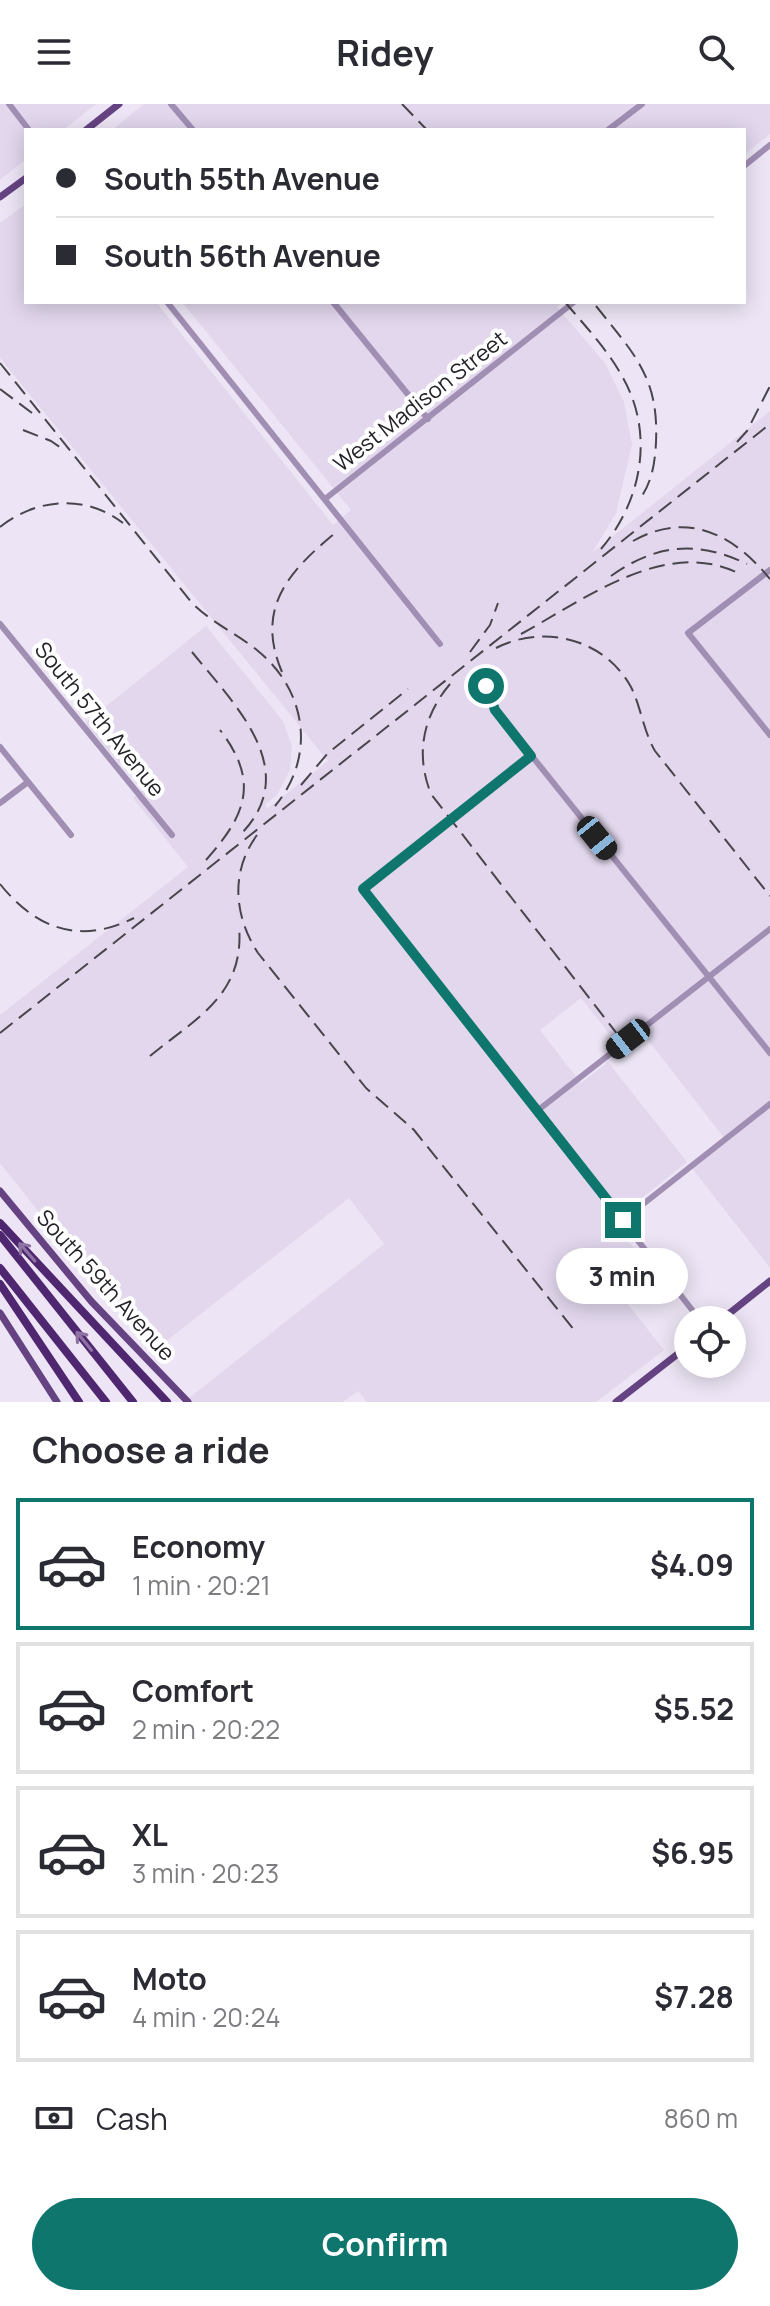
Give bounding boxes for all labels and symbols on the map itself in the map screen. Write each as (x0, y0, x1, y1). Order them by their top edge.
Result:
street label: West Madison Street (327, 324, 513, 478)
street label: South 57th Avenue (28, 635, 172, 803)
route start (468, 668, 504, 704)
car (573, 812, 621, 864)
car (602, 1015, 654, 1063)
route end (605, 1202, 641, 1238)
street label: South 59th Avenue (30, 1203, 182, 1367)
one-way arrow (18, 1243, 36, 1263)
callout: 3 min (557, 1248, 689, 1304)
one-way arrow (75, 1331, 93, 1352)

